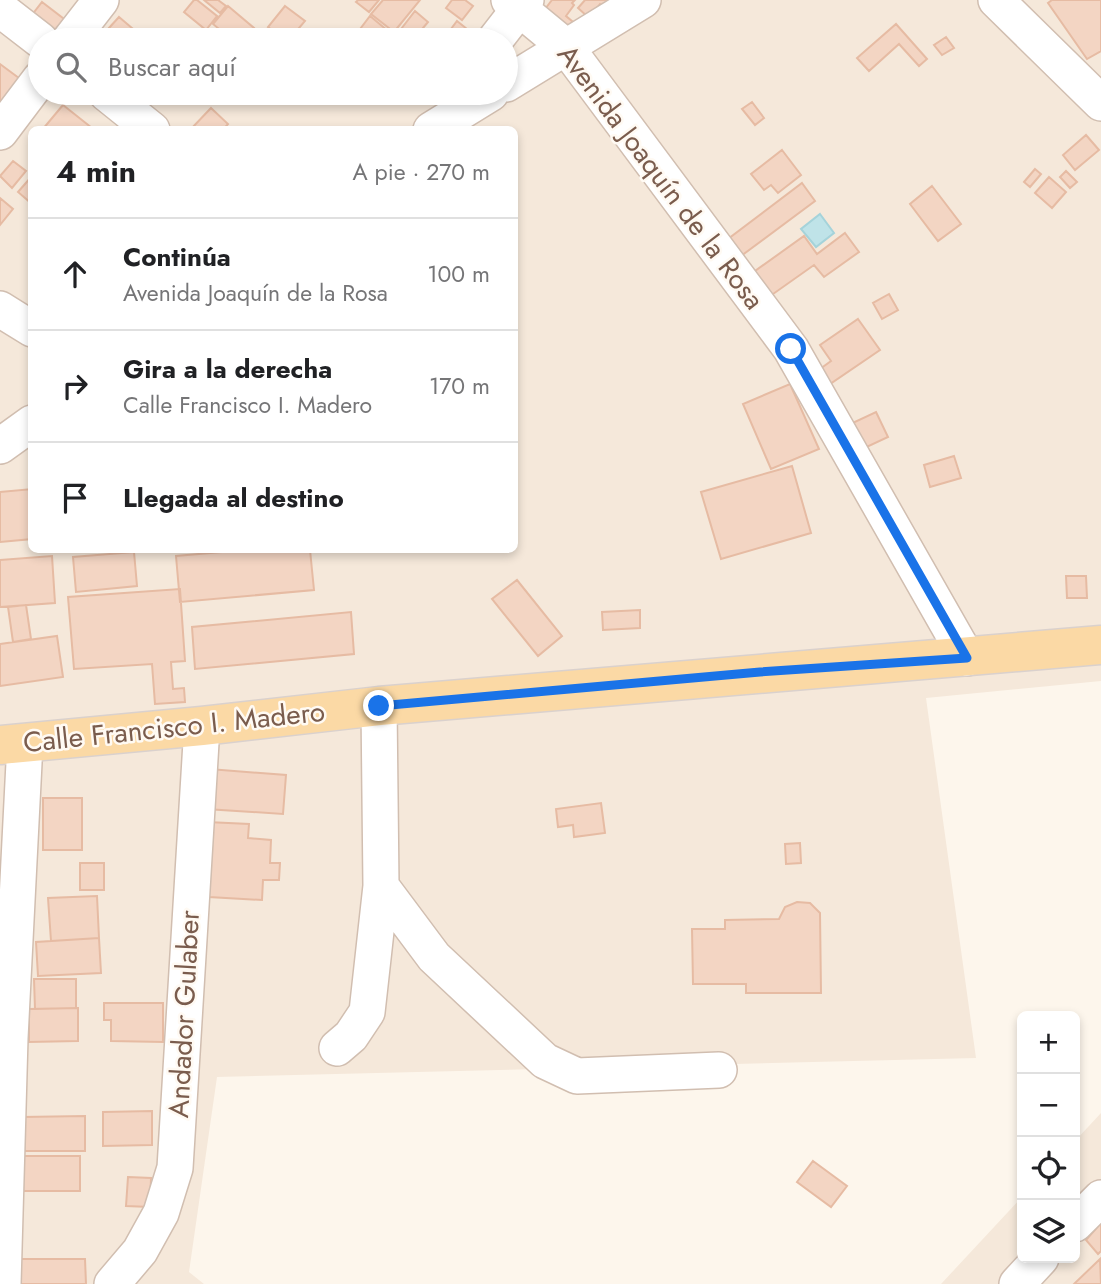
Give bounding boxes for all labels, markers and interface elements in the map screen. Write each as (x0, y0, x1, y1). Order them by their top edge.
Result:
search box (28, 28, 518, 105)
street label: Avenida Joaquín de la Rosa (548, 36, 774, 318)
icon: search (52, 48, 90, 86)
text: Buscar aquí (108, 48, 236, 86)
text: 4 min (56, 150, 136, 193)
text: A pie · 270 m (352, 155, 490, 189)
text: Continúa (123, 238, 231, 276)
icon: ahead (56, 255, 94, 293)
text: 100 m (427, 257, 490, 291)
text: Avenida Joaquín de la Rosa (123, 276, 388, 310)
route start (775, 333, 806, 364)
text: Gira a la derecha (123, 350, 332, 388)
icon: right (56, 367, 94, 405)
text: 170 m (429, 369, 490, 403)
text: Calle Francisco I. Madero (123, 388, 372, 422)
icon: arrive (56, 479, 94, 517)
text: Llegada al destino (123, 479, 344, 517)
route end (363, 690, 394, 721)
street label: Calle Francisco I. Madero (21, 691, 327, 763)
street label: Andador Gulaber (158, 909, 210, 1119)
map controls (1017, 1011, 1080, 1263)
button: + (1017, 1011, 1080, 1074)
button: − (1017, 1074, 1080, 1137)
button: locate (1017, 1137, 1080, 1200)
button: layers (1017, 1200, 1080, 1263)

